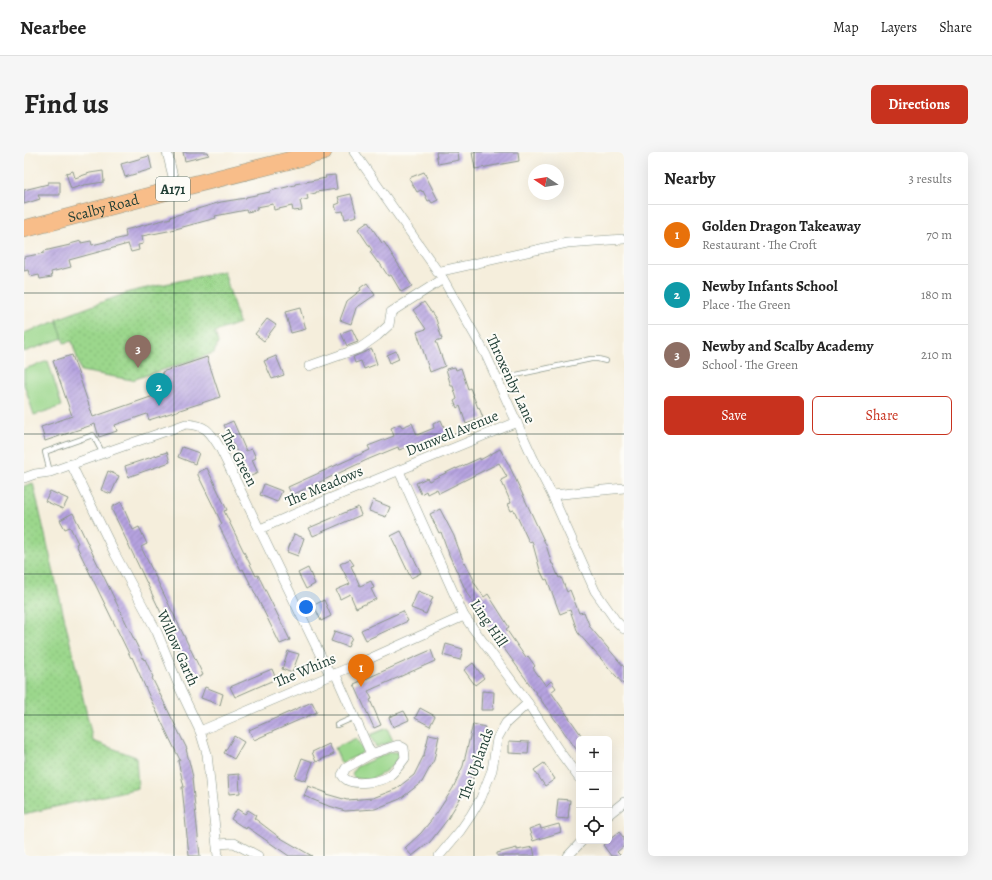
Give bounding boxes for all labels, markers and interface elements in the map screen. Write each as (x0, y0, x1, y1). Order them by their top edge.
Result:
text: Nearbee (20, 15, 86, 41)
text: Map (833, 18, 859, 37)
text: Layers (881, 18, 917, 37)
text: Share (939, 18, 972, 37)
text: Find us (24, 85, 109, 123)
button: Directions (871, 85, 968, 124)
north arrow (528, 164, 564, 200)
text: Nearby (664, 167, 715, 190)
text: 3 results (908, 170, 952, 187)
road number: A171 (156, 177, 190, 201)
street label: Scalby Road (66, 189, 142, 227)
text: Golden Dragon Takeaway (702, 216, 861, 236)
text: 1 (675, 226, 679, 243)
text: 70 m (926, 226, 952, 243)
text: Restaurant · The Croft (702, 236, 817, 253)
text: Newby Infants School (702, 276, 838, 296)
text: 2 (674, 286, 680, 303)
text: 180 m (921, 286, 952, 303)
text: Place · The Green (702, 296, 791, 313)
street label: Throxenby Lane (482, 331, 540, 427)
pin: 3 (125, 335, 151, 368)
text: Newby and Scalby Academy (702, 336, 873, 356)
text: 3 (674, 346, 680, 363)
text: 210 m (921, 346, 952, 363)
text: School · The Green (702, 356, 798, 373)
pin: 2 (146, 373, 172, 406)
button: Save (664, 396, 804, 435)
button: Share (812, 396, 952, 435)
street label: Dunwell Avenue (403, 405, 502, 461)
street label: The Green (216, 426, 262, 490)
street label: The Meadows (282, 461, 366, 511)
street label: Ling Hill (466, 595, 512, 651)
your location (296, 597, 316, 617)
street label: Willow Garth (152, 606, 204, 689)
street label: The Whins (271, 648, 339, 692)
pin: 1 (348, 654, 374, 687)
street label: The Uplands (454, 725, 498, 803)
map controls (576, 736, 612, 844)
button: + (576, 736, 612, 772)
button: − (576, 772, 612, 808)
button: locate (576, 808, 612, 844)

